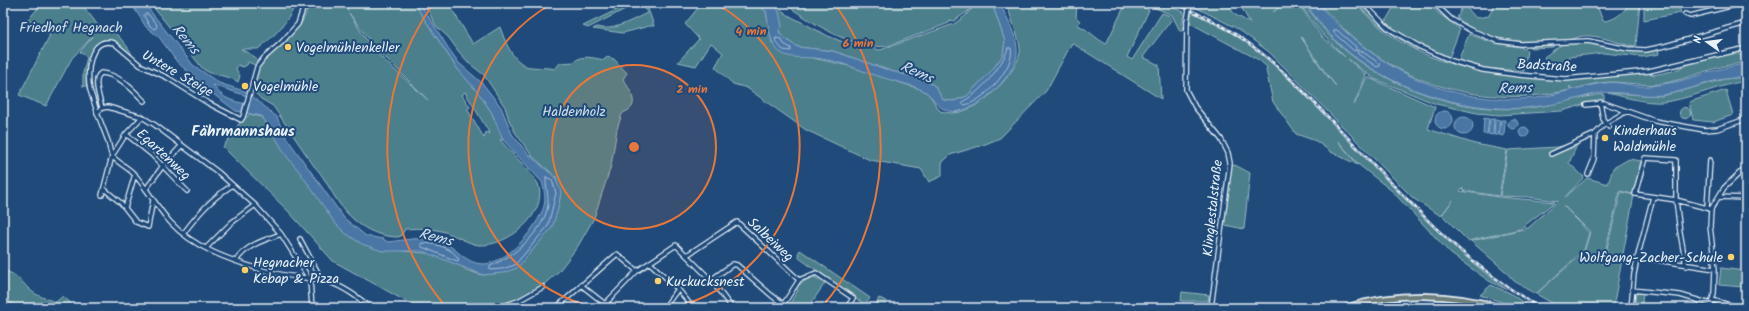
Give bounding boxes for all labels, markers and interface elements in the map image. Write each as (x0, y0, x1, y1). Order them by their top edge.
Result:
park label: Friedhof Hegnach (19, 17, 123, 39)
water label: Rems (165, 19, 206, 62)
text: 4 min (736, 22, 767, 41)
north arrow (1687, 22, 1727, 62)
text: 6 min (843, 34, 874, 53)
text: N (1689, 34, 1708, 45)
place label: Vogelmühlenkeller (296, 37, 401, 59)
marker: Vogelmühlenkeller (283, 42, 293, 52)
street label: Untere Steige (138, 44, 218, 104)
street label: Badstraße (1517, 53, 1578, 79)
water label: Rems (896, 55, 938, 91)
place label: Vogelmühle (253, 76, 319, 98)
water label: Rems (1498, 76, 1534, 102)
text: 2 min (676, 80, 708, 99)
marker: Vogelmühle (240, 81, 250, 91)
park label: Haldenholz (542, 101, 606, 123)
district label: Fährmannshaus (191, 120, 295, 144)
place label: Kinderhaus Waldmühle (1613, 120, 1677, 158)
street label: Egartenweg (131, 124, 196, 186)
marker: Kinderhaus Waldmühle (1600, 133, 1610, 143)
centre of rings (627, 140, 641, 154)
street label: Klinglestalstraße (1197, 158, 1229, 258)
street label: Salbeiweg (742, 212, 799, 267)
water label: Rems (416, 222, 457, 254)
place label: Wolfgang-Zacher-Schule (1579, 247, 1724, 269)
place label: Hegnacher Kebap & Pizza (253, 252, 339, 290)
marker: Wolfgang-Zacher-Schule (1726, 252, 1736, 262)
marker: Hegnacher Kebap & Pizza (240, 265, 250, 275)
place label: Kuckucksnest (666, 271, 745, 293)
marker: Kuckucksnest (653, 276, 663, 286)

